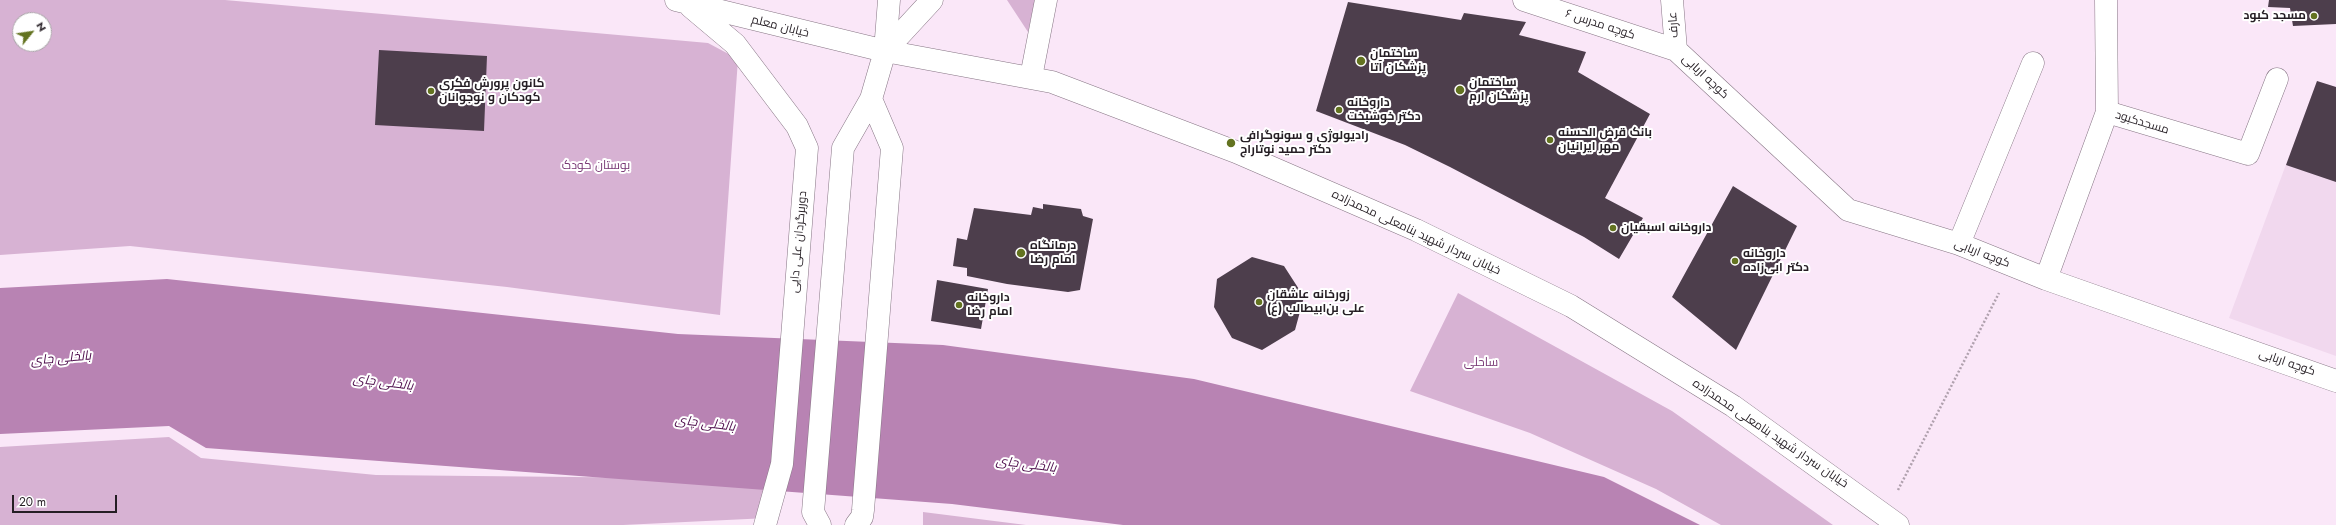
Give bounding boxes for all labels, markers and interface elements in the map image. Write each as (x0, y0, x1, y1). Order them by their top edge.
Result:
street label: کوچه مدرس ۶ (1563, 7, 1637, 43)
place label: مسجد کبود (2244, 9, 2306, 23)
street label: عارف (1666, 11, 1682, 39)
marker: مسجد کبود (2309, 11, 2319, 21)
north arrow (12, 12, 52, 52)
street label: خیابان معلم (750, 13, 810, 41)
text: N (32, 19, 51, 34)
place label: ساختمان پزشکان آتا (1370, 47, 1426, 75)
street label: کوچه اربابی (1679, 52, 1731, 102)
marker: ساختمان پزشکان آتا (1355, 55, 1367, 67)
place label: ساختمان پزشکان ارم (1469, 76, 1529, 104)
place label: کانون پرورش فکری کودکان و نوجوانان (439, 77, 544, 105)
marker: ساختمان پزشکان ارم (1454, 84, 1466, 96)
marker: کانون پرورش فکری کودکان و نوجوانان (426, 86, 436, 96)
place label: داروخانه دکتر خوشبخت (1347, 96, 1421, 124)
marker: داروخانه دکتر خوشبخت (1334, 105, 1344, 115)
street label: مسجدکبود (2113, 108, 2171, 138)
place label: بانک قرض الحسنه مهر ایرانیان (1558, 126, 1652, 154)
place label: رادیولوژی و سونوگرافی دکتر حمید نوتاراج (1240, 129, 1369, 157)
marker: بانک قرض الحسنه مهر ایرانیان (1545, 135, 1555, 145)
marker: رادیولوژی و سونوگرافی دکتر حمید نوتاراج (1225, 137, 1237, 149)
park label: بوستان کودک (562, 159, 630, 173)
street label: خیابان سردار شهید بنامعلی محمدزاده (1329, 187, 1503, 279)
street label: دوربرگردان علی دایی (787, 190, 811, 294)
place label: داروخانه اسبقیان (1621, 221, 1712, 235)
marker: داروخانه اسبقیان (1608, 223, 1618, 233)
street label: کوچه اربابی (1952, 237, 2012, 271)
place label: درمانگاه امام رضا (1030, 239, 1076, 267)
marker: درمانگاه امام رضا (1015, 247, 1027, 259)
place label: داروخانه دکتر ابی‌زاده (1743, 247, 1809, 275)
marker: داروخانه دکتر ابی‌زاده (1730, 256, 1740, 266)
place label: زورخانه عاشقان علی بن‌ابیطالب (ع) (1267, 288, 1365, 316)
place label: داروخانه امام رضا (967, 291, 1012, 319)
marker: زورخانه عاشقان علی بن‌ابیطالب (ع) (1254, 297, 1264, 307)
marker: داروخانه امام رضا (954, 300, 964, 310)
street label: کوچه اربابی (2257, 347, 2317, 379)
water label: بالخلی چای (30, 349, 92, 369)
park label: ساحلی (1464, 356, 1498, 370)
water label: بالخلی چای (352, 372, 414, 394)
street label: خیابان سردار شهید بنامعلی محمدزاده (1689, 376, 1851, 492)
water label: بالخلی چای (674, 413, 736, 435)
water label: بالخلی چای (995, 454, 1057, 476)
scale bar (14, 487, 119, 513)
text: 20 m (19, 493, 46, 511)

